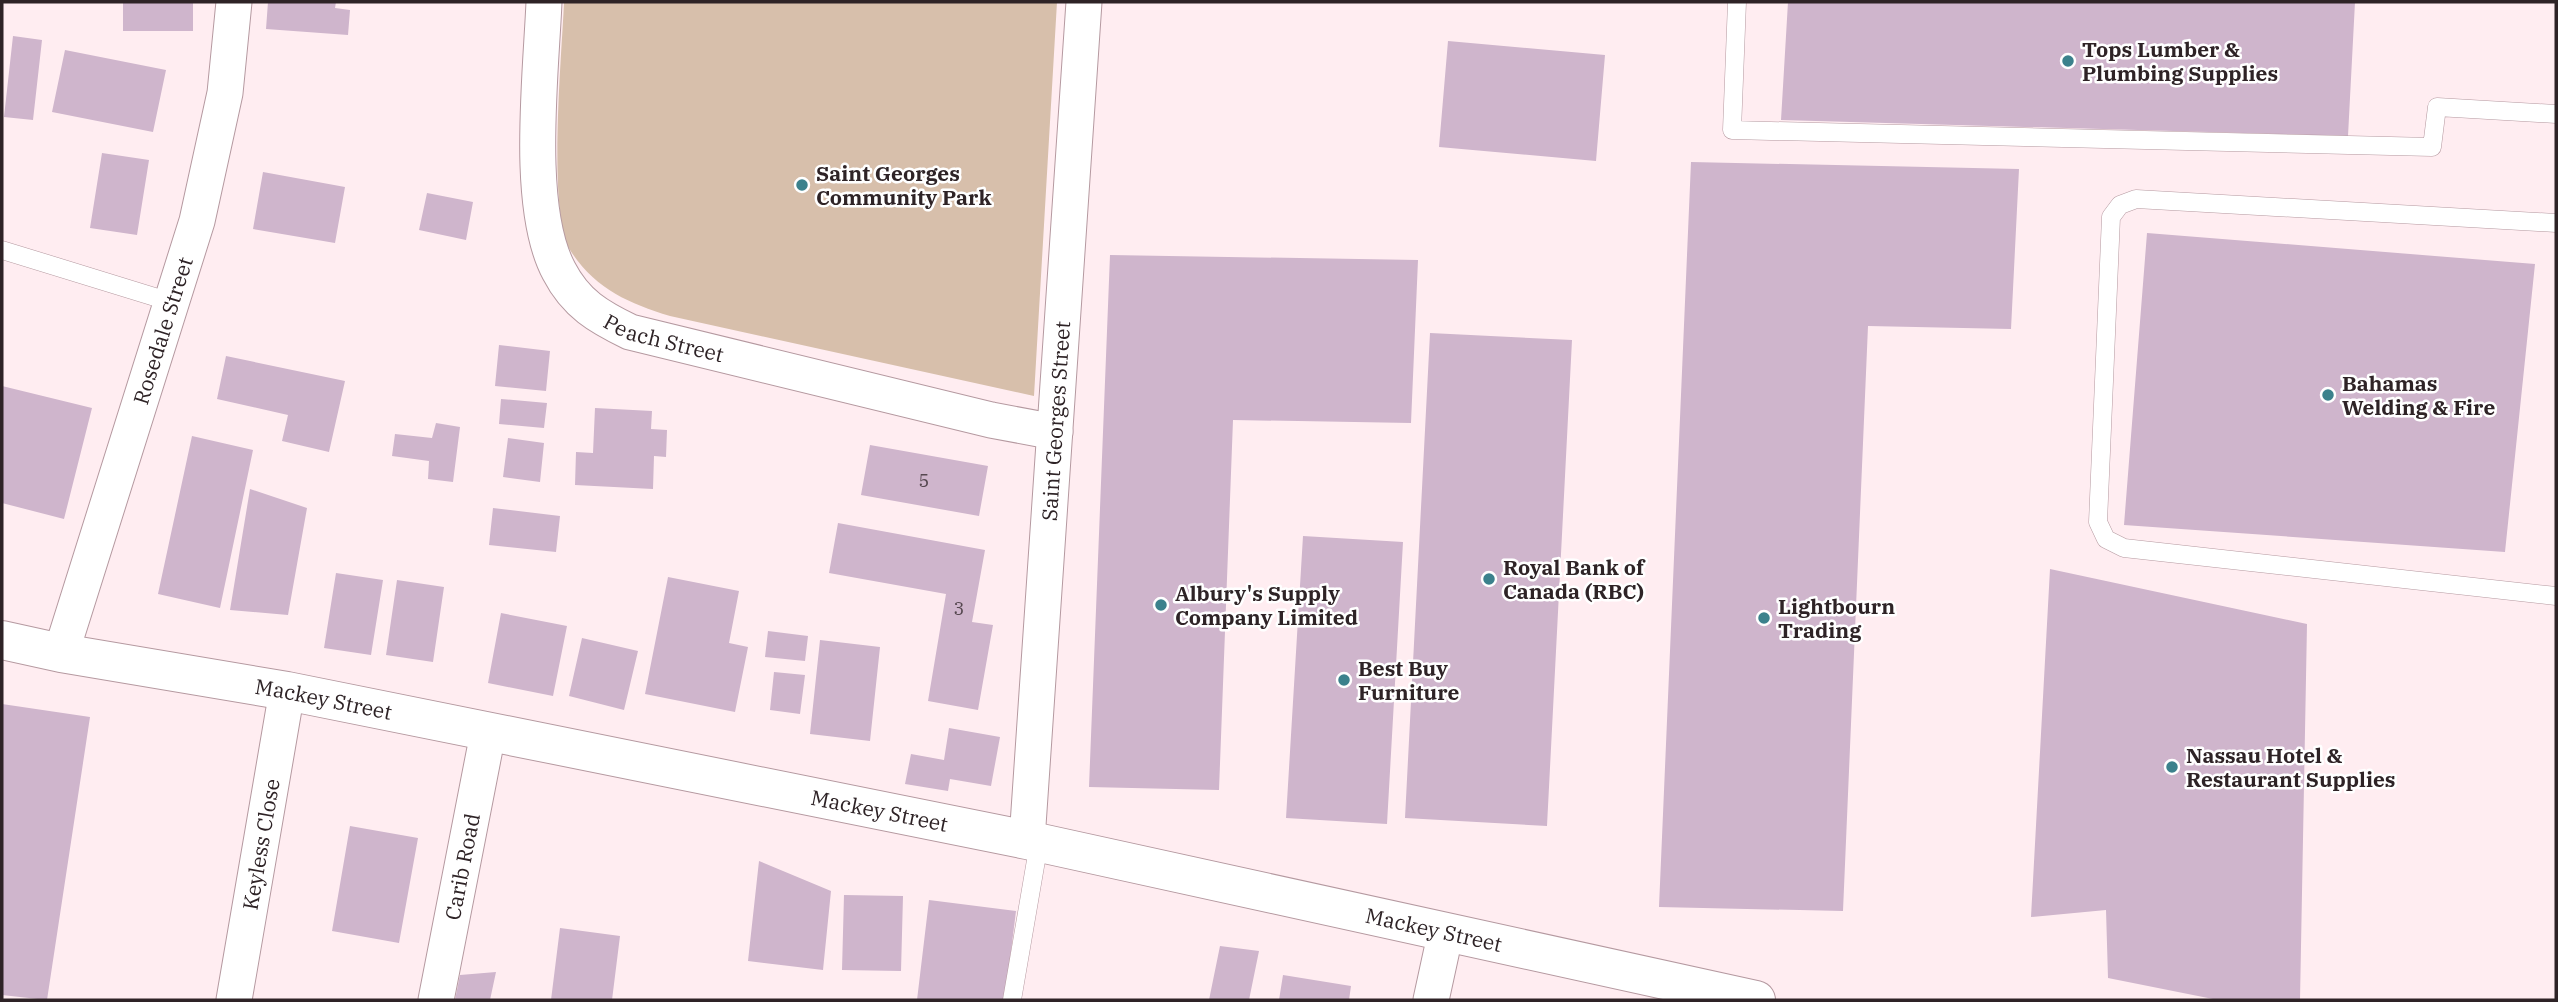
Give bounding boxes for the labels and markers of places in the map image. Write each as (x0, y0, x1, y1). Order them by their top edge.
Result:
place label: Tops Lumber & Plumbing Supplies (2082, 35, 2278, 87)
marker: Tops Lumber & Plumbing Supplies (2060, 53, 2076, 69)
place label: Saint Georges Community Park (816, 159, 991, 211)
marker: Saint Georges Community Park (794, 177, 810, 193)
place label: Bahamas Welding & Fire (2342, 369, 2495, 421)
marker: Bahamas Welding & Fire (2320, 387, 2336, 403)
place label: Royal Bank of Canada (RBC) (1503, 553, 1646, 605)
marker: Royal Bank of Canada (RBC) (1481, 571, 1497, 587)
place label: Albury's Supply Company Limited (1175, 579, 1358, 631)
place label: Lightbourn Trading (1778, 592, 1895, 644)
marker: Albury's Supply Company Limited (1153, 597, 1169, 613)
marker: Lightbourn Trading (1756, 610, 1772, 626)
place label: Best Buy Furniture (1358, 654, 1460, 706)
marker: Best Buy Furniture (1336, 672, 1352, 688)
place label: Nassau Hotel & Restaurant Supplies (2186, 741, 2396, 793)
marker: Nassau Hotel & Restaurant Supplies (2164, 759, 2180, 775)

